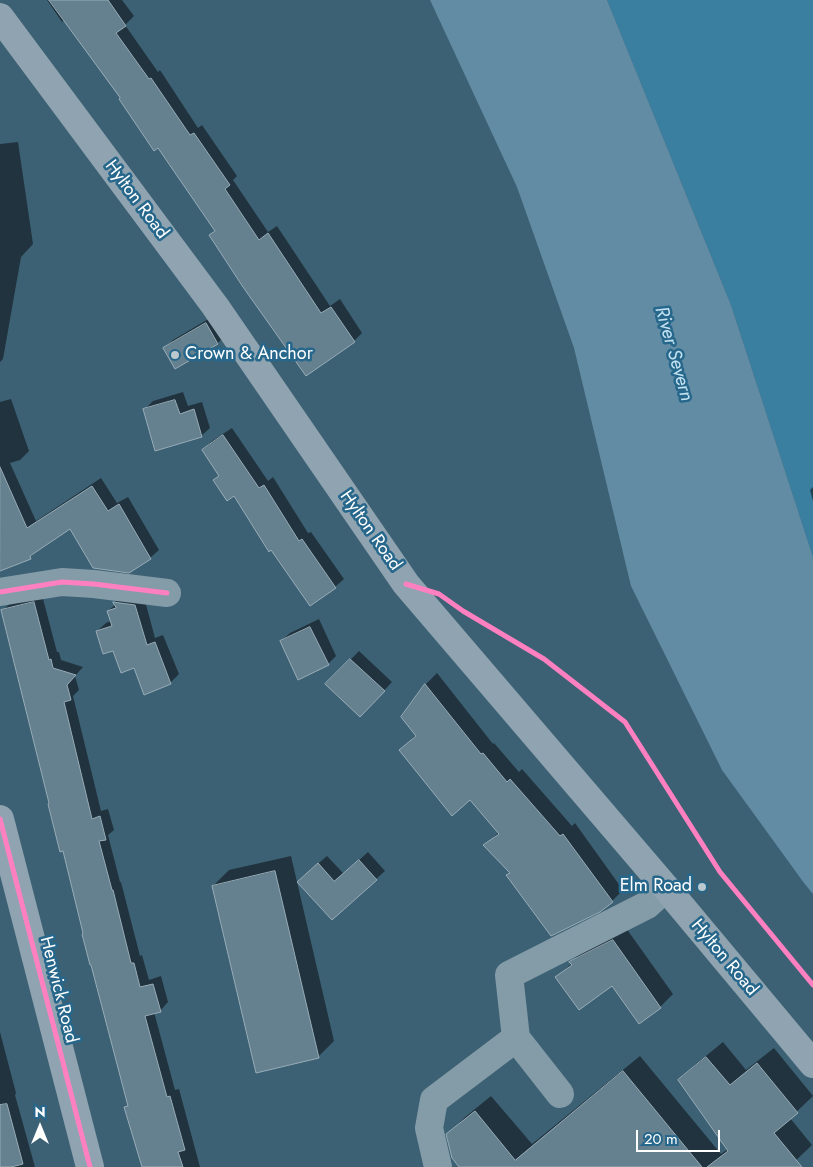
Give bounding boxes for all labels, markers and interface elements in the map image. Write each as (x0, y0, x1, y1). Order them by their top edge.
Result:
street label: Hylton Road (99, 156, 173, 244)
water label: River Severn (649, 304, 697, 404)
place label: Crown & Anchor (185, 344, 313, 366)
marker: Crown & Anchor (169, 349, 181, 361)
street label: Hylton Road (335, 487, 405, 575)
place label: Elm Road (620, 876, 692, 898)
marker: Elm Road (696, 881, 708, 893)
street label: Hylton Road (686, 916, 762, 1000)
street label: Henwick Road (34, 934, 82, 1046)
north arrow (15, 1102, 65, 1152)
text: N (34, 1102, 46, 1122)
scale bar (638, 1120, 722, 1152)
text: 20 m (644, 1128, 678, 1150)

